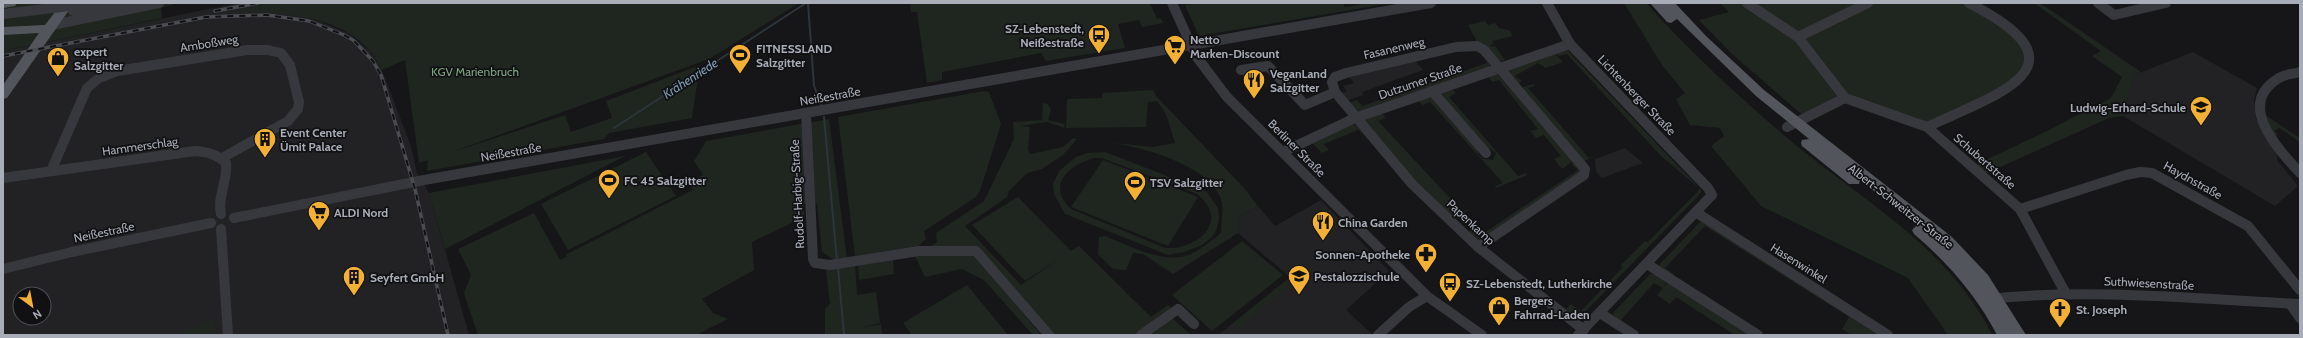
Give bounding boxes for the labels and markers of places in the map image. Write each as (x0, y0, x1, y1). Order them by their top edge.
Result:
place label: SZ-Lebenstedt, Neißestraße (1005, 21, 1084, 50)
bus stop icon: SZ-Lebenstedt, Neißestraße (1086, 22, 1112, 55)
place label: Netto Marken-Discount (1190, 32, 1279, 61)
supermarket icon: Netto Marken-Discount (1162, 33, 1188, 66)
place label: FITNESSLAND Salzgitter (756, 41, 833, 70)
sports icon: FITNESSLAND Salzgitter (727, 42, 753, 75)
place label: expert Salzgitter (74, 44, 123, 73)
shop icon: expert Salzgitter (45, 45, 71, 78)
place label: VeganLand Salzgitter (1270, 66, 1327, 95)
restaurant icon: VeganLand Salzgitter (1241, 67, 1267, 100)
school or university icon: Ludwig-Erhard-Schule (2188, 94, 2214, 127)
place label: Ludwig-Erhard-Schule (2070, 100, 2186, 115)
place label: Event Center Ümit Palace (280, 125, 346, 154)
building icon: Event Center Ümit Palace (252, 126, 278, 159)
sports icon: FC 45 Salzgitter (596, 167, 622, 200)
sports icon: TSV Salzgitter (1122, 169, 1148, 202)
place label: FC 45 Salzgitter (624, 173, 706, 188)
place label: TSV Salzgitter (1150, 175, 1223, 190)
supermarket icon: ALDI Nord (306, 199, 332, 232)
place label: ALDI Nord (334, 205, 388, 220)
restaurant icon: China Garden (1310, 209, 1336, 242)
place label: China Garden (1338, 215, 1408, 230)
pharmacy icon: Sonnen-Apotheke (1413, 241, 1439, 274)
place label: Sonnen-Apotheke (1315, 247, 1410, 262)
school or university icon: Pestalozzischule (1286, 263, 1312, 296)
building icon: Seyfert GmbH (341, 264, 367, 297)
place label: Pestalozzischule (1314, 269, 1399, 284)
place label: Seyfert GmbH (370, 270, 444, 285)
bus stop icon: SZ-Lebenstedt, Lutherkirche (1437, 270, 1463, 303)
place label: SZ-Lebenstedt, Lutherkirche (1466, 276, 1612, 291)
place label: Bergers Fahrrad-Laden (1514, 293, 1590, 322)
shop icon: Bergers Fahrrad-Laden (1486, 294, 1512, 327)
church icon: St. Joseph (2047, 296, 2073, 329)
place label: St. Joseph (2076, 302, 2127, 317)

